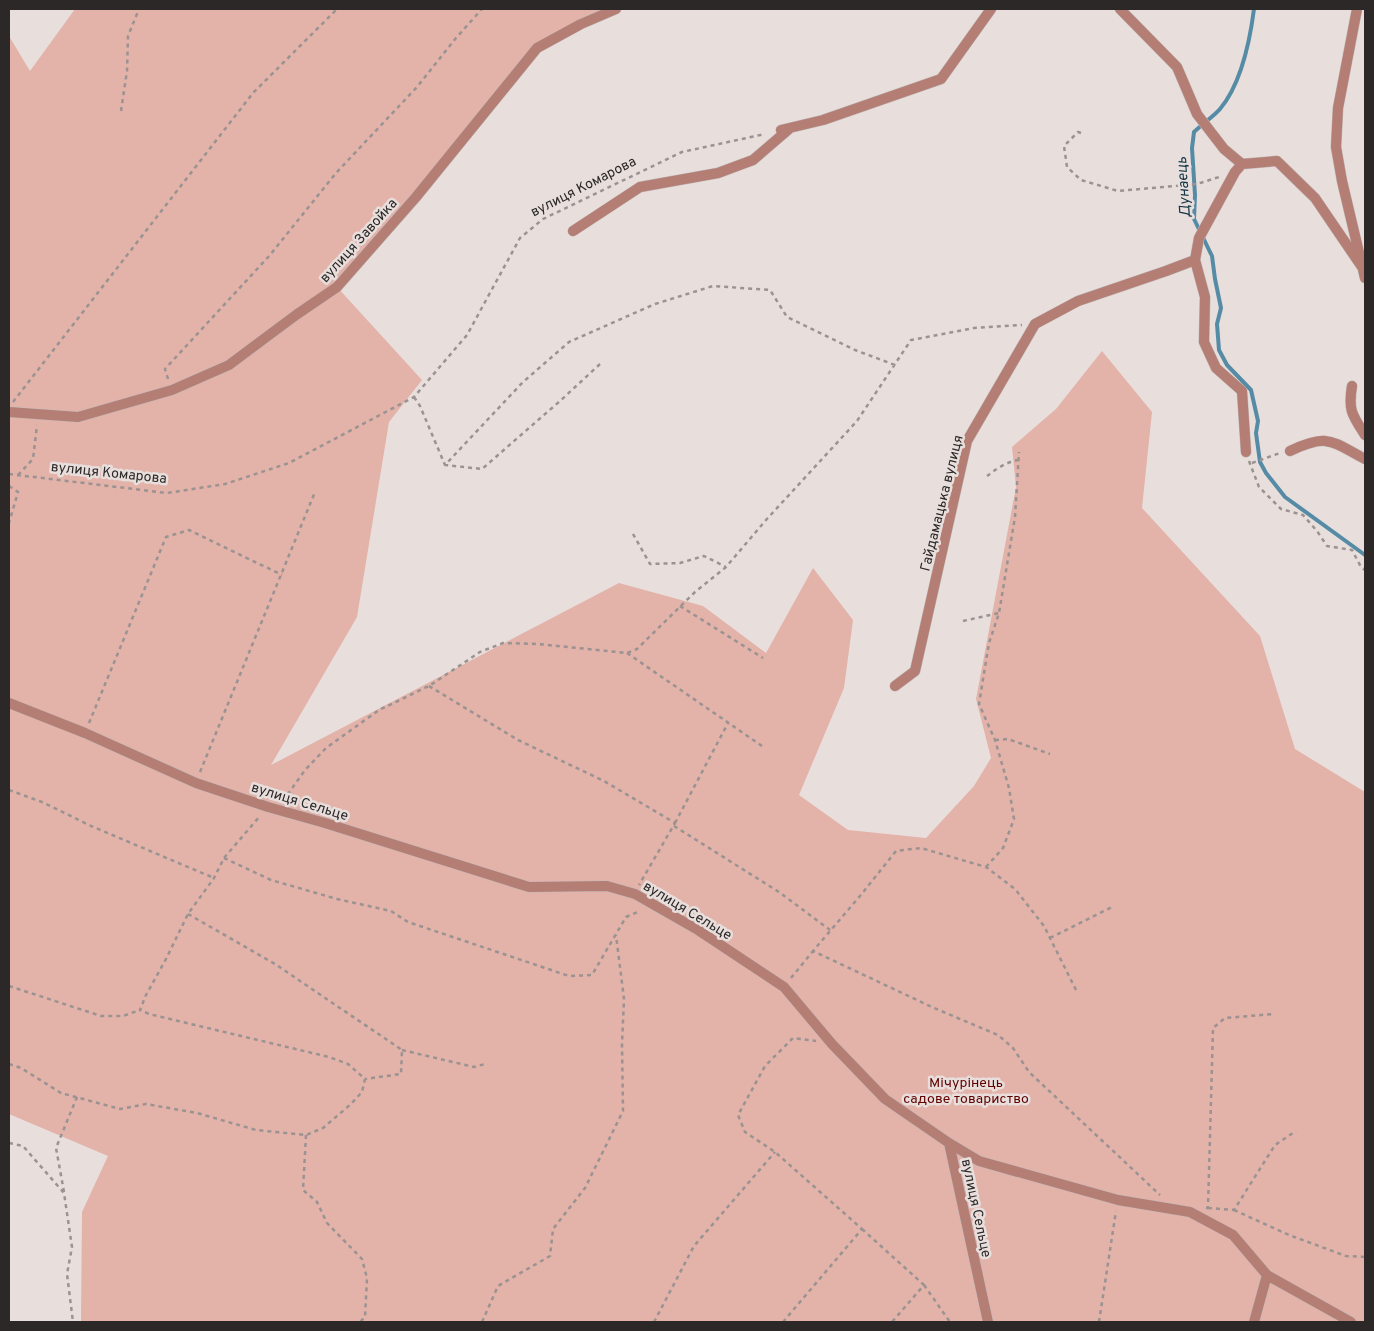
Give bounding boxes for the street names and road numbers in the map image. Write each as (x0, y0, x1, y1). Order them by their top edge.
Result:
street label: вулиця Комарова (528, 153, 639, 221)
street label: вулиця Завойка (317, 195, 401, 287)
street label: Гайдамацька вулиця (917, 434, 968, 573)
street label: вулиця Комарова (50, 459, 168, 488)
street label: вулиця Сельце (249, 780, 350, 825)
street label: вулиця Сельце (640, 878, 735, 944)
street label: вулиця Сельце (957, 1157, 994, 1259)

